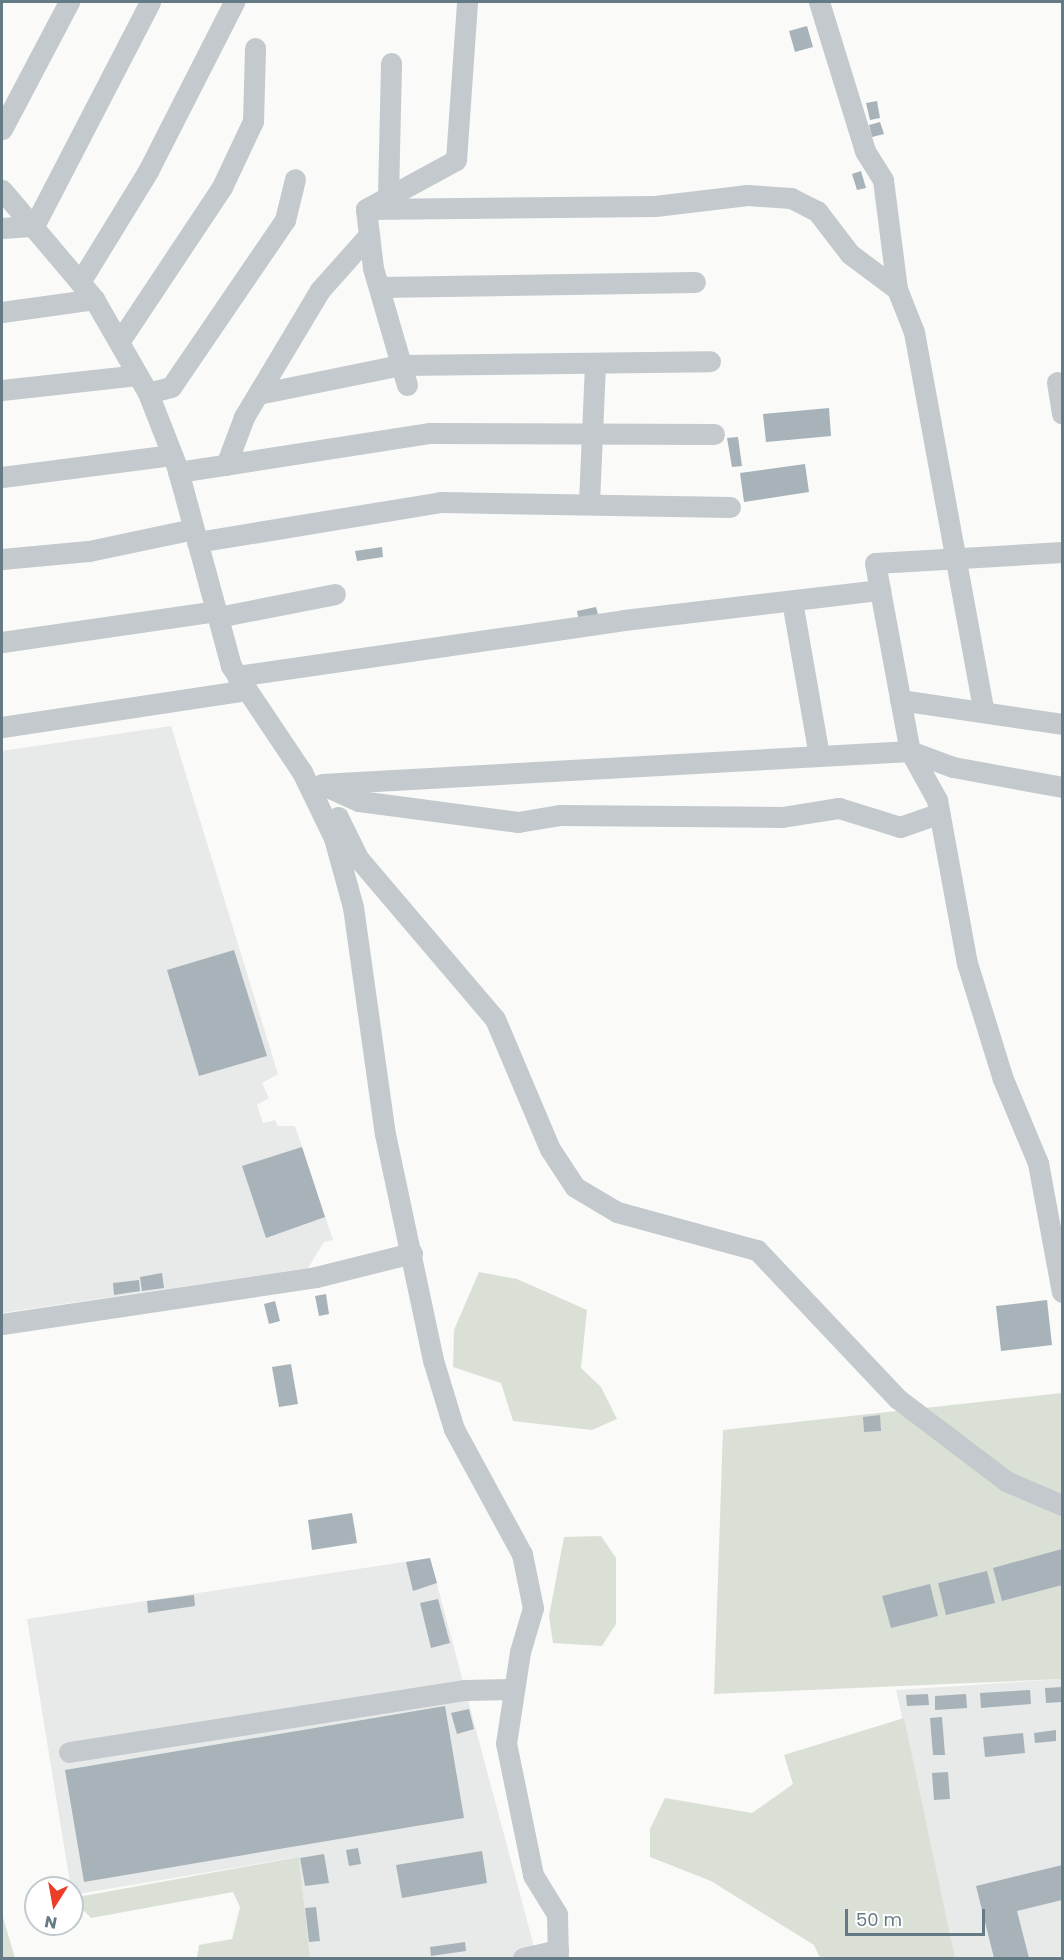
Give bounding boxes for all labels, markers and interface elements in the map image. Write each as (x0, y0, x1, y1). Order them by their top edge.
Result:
north arrow (24, 1876, 84, 1936)
scale bar (848, 1897, 988, 1935)
text: 50 m (856, 1907, 902, 1932)
text: N (43, 1910, 59, 1935)

